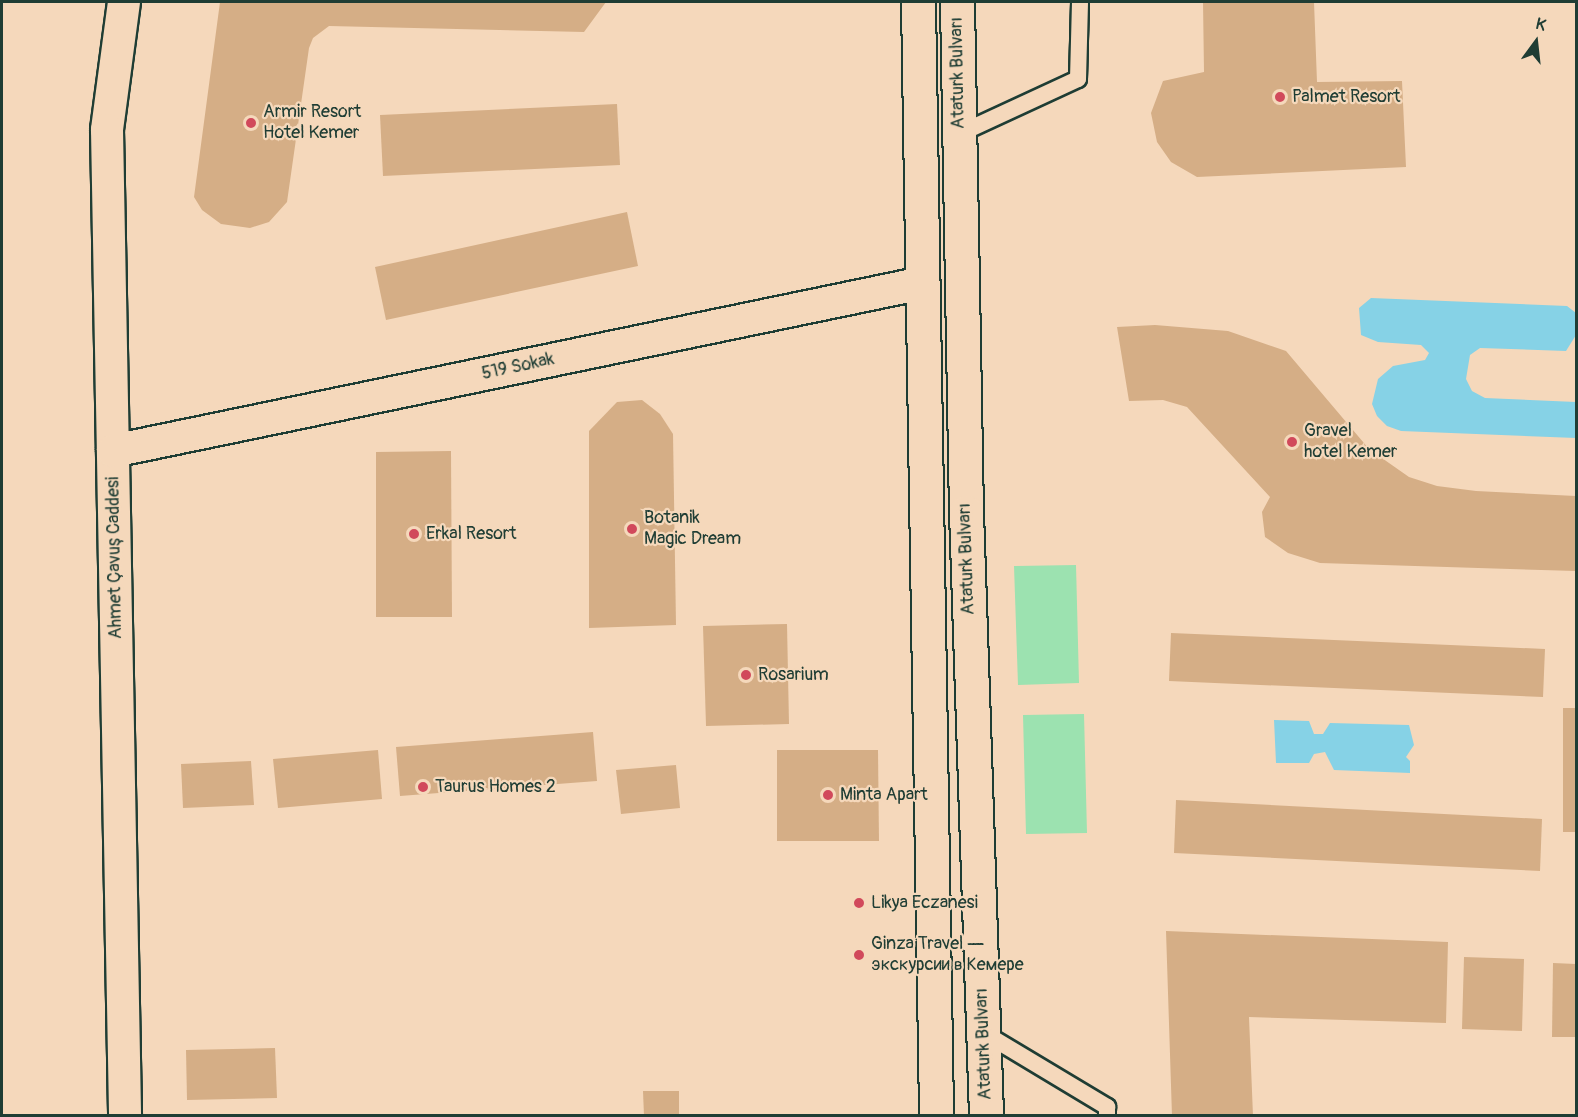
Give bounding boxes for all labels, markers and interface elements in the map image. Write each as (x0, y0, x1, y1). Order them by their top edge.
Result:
north arrow (1506, 12, 1566, 72)
text: K (1533, 14, 1548, 36)
street label: Ataturk Bulvarı (946, 17, 970, 129)
place label: Palmet Resort (1292, 86, 1401, 108)
marker: Palmet Resort (1273, 90, 1287, 104)
place label: Armir Resort Hotel Kemer (263, 102, 361, 144)
marker: Armir Resort Hotel Kemer (244, 116, 258, 130)
street label: 519 Sokak (480, 349, 556, 385)
place label: Gravel hotel Kemer (1304, 421, 1397, 464)
marker: Gravel hotel Kemer (1285, 435, 1299, 449)
street label: Ahmet Çavuş Caddesi (103, 477, 127, 639)
street label: Ataturk Bulvarı (954, 503, 980, 615)
place label: Botanik Magic Dream (644, 508, 741, 550)
marker: Botanik Magic Dream (625, 522, 639, 536)
place label: Erkal Resort (426, 523, 517, 545)
marker: Erkal Resort (407, 527, 421, 541)
place label: Rosarium (758, 664, 829, 686)
marker: Rosarium (739, 668, 753, 682)
place label: Taurus Homes 2 (435, 776, 556, 798)
marker: Taurus Homes 2 (416, 780, 430, 794)
place label: Minta Apart (840, 784, 928, 806)
marker: Minta Apart (821, 788, 835, 802)
place label: Likya Eczanesi (871, 892, 978, 914)
marker: Likya Eczanesi (852, 896, 866, 910)
place label: Ginza Travel — экскурсии в Кемере (871, 934, 1024, 976)
marker: Ginza Travel — экскурсии в Кемере (852, 948, 866, 962)
street label: Ataturk Bulvarı (971, 988, 997, 1100)

